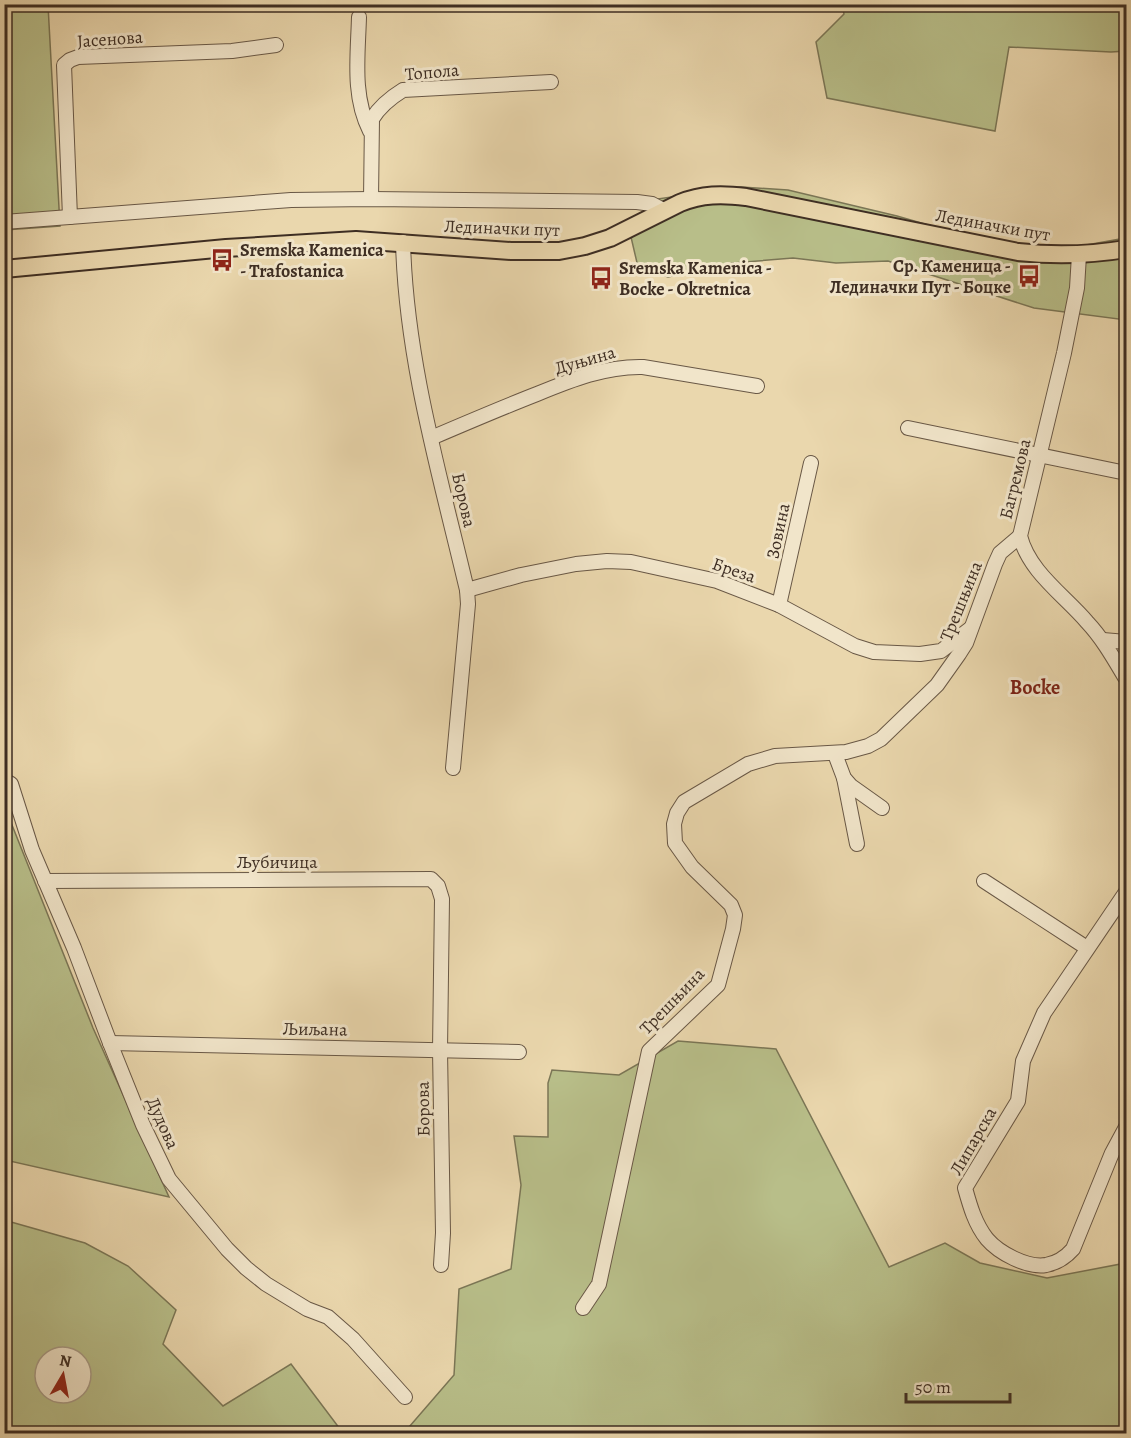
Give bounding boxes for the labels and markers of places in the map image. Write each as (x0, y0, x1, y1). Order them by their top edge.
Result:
place label: Sremska Kamenica - Trafostanica (240, 238, 384, 283)
bus stop icon: Sremska Kamenica - Trafostanica (209, 247, 235, 273)
place label: Ср. Каменица - Лединачки Пут - Боцке (830, 254, 1011, 299)
place label: Sremska Kamenica - Bocke - Okretnica (619, 256, 772, 301)
bus stop icon: Ср. Каменица - Лединачки Пут - Боцке (1016, 263, 1042, 289)
bus stop icon: Sremska Kamenica - Bocke - Okretnica (588, 265, 614, 291)

